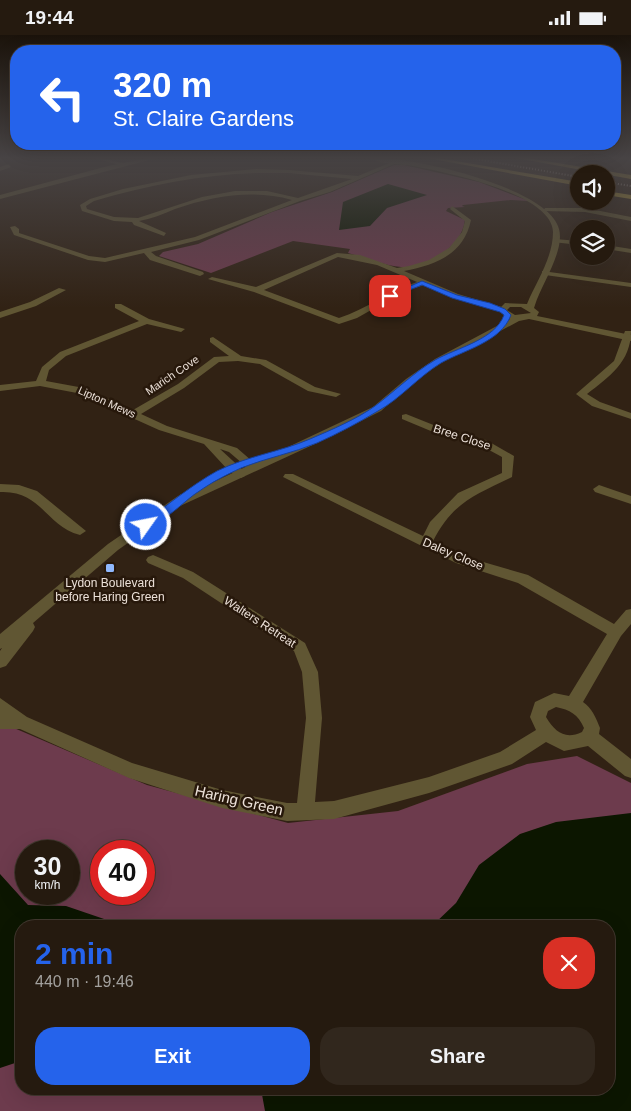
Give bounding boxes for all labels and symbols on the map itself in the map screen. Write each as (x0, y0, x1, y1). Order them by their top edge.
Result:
pin (369, 275, 411, 317)
street label: Marich Cove (143, 353, 201, 397)
street label: Lipton Mews (76, 384, 138, 420)
street label: Bree Close (432, 421, 493, 453)
position arrow (119, 498, 171, 550)
street label: Daley Close (420, 535, 486, 573)
marker: Lydon Boulevard before Haring Green (104, 562, 116, 574)
place label: Lydon Boulevard before Haring Green (55, 576, 165, 604)
street label: Walters Retreat (221, 594, 299, 651)
street label: Haring Green (193, 782, 285, 818)
speed limit sign: 40 (90, 840, 155, 905)

